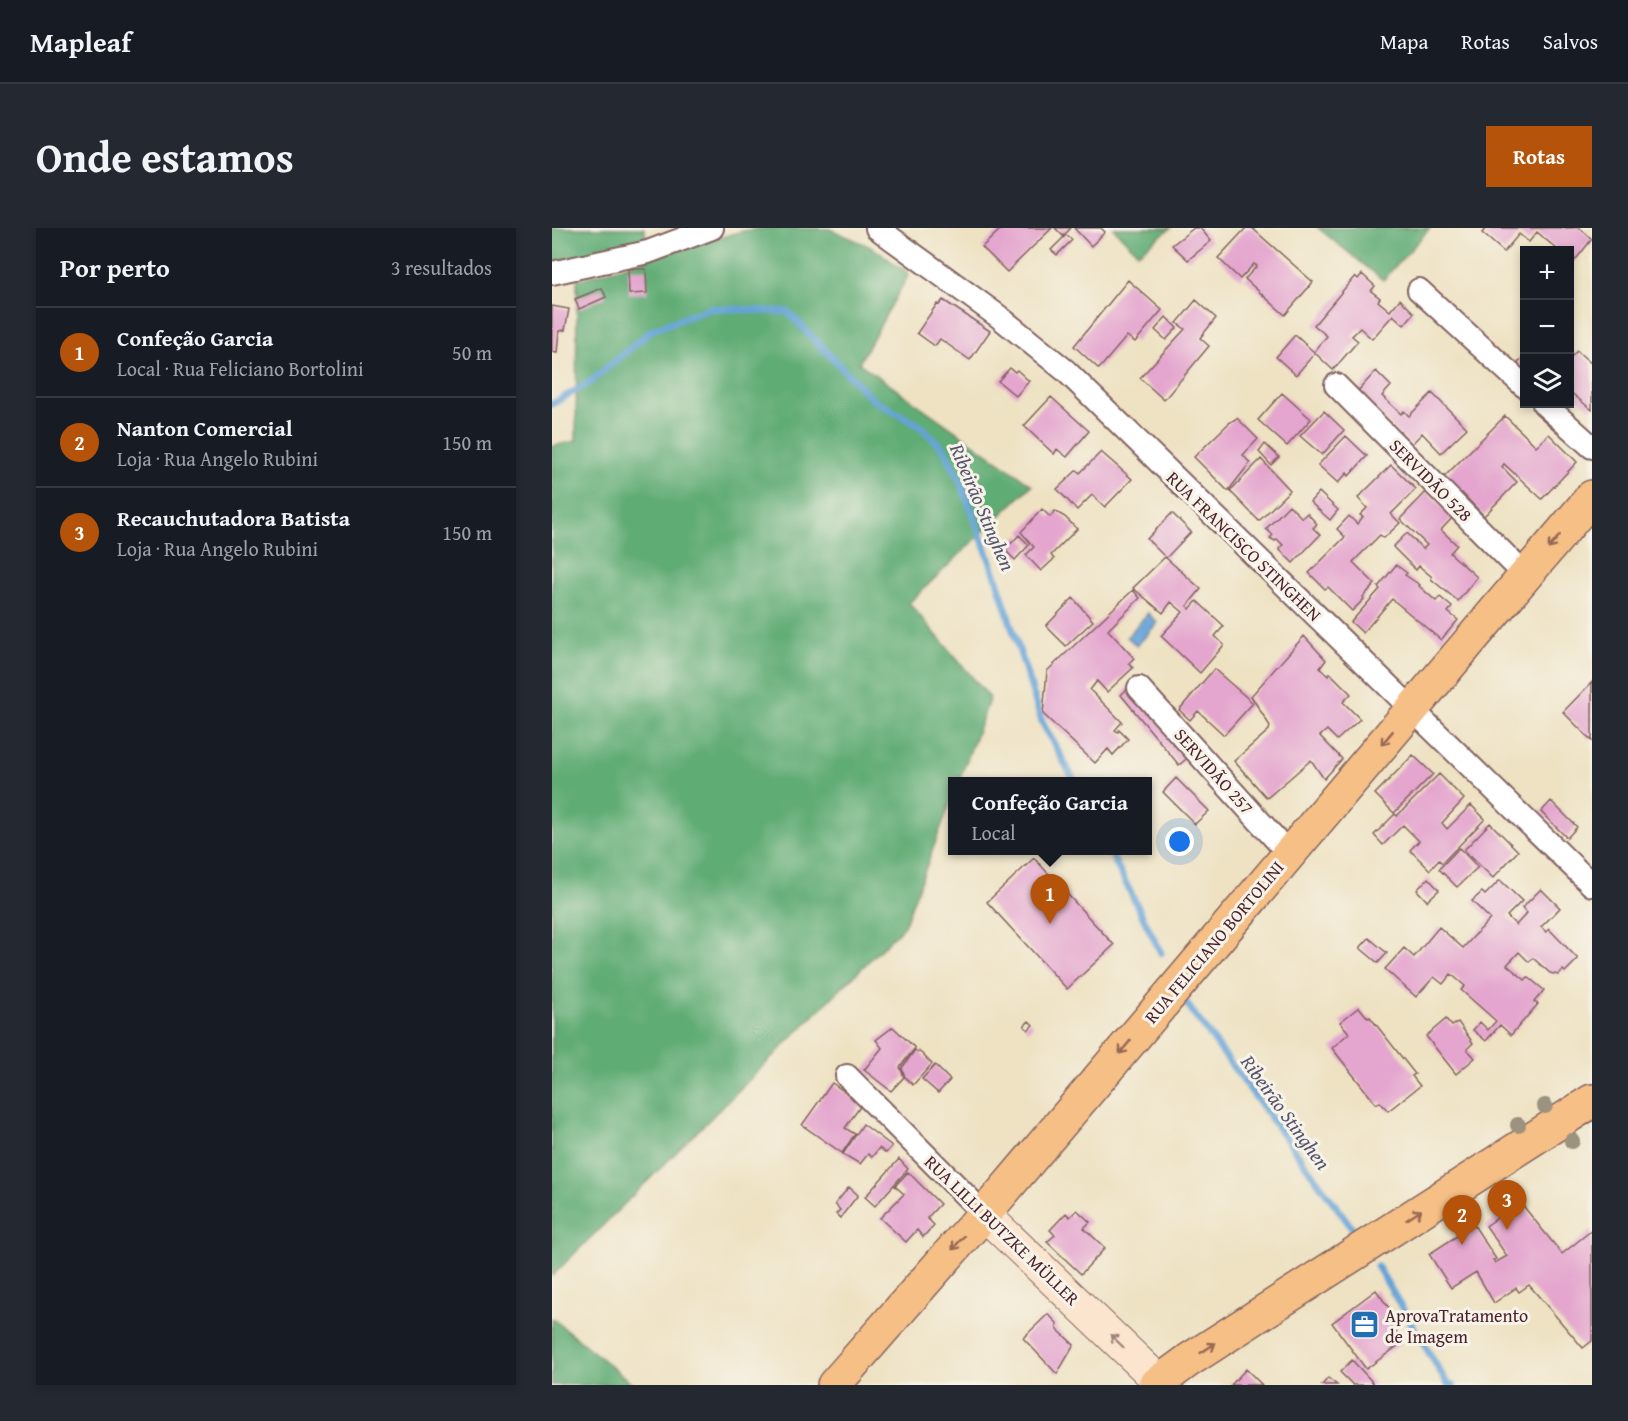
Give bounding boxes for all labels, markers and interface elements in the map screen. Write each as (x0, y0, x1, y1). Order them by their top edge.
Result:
text: Mapleaf (30, 21, 131, 62)
text: Mapa (1380, 26, 1428, 57)
text: Rotas (1461, 26, 1510, 57)
text: Salvos (1543, 26, 1598, 57)
text: Onde estamos (36, 126, 294, 187)
button: Rotas (1486, 126, 1592, 187)
map controls (1520, 246, 1574, 408)
button: + (1520, 246, 1574, 300)
text: Por perto (60, 248, 170, 287)
text: 3 resultados (391, 253, 492, 282)
button: − (1520, 300, 1574, 354)
text: Confeção Garcia (117, 322, 273, 354)
text: 1 (74, 338, 85, 367)
text: 50 m (452, 338, 492, 367)
text: Local · Rua Feliciano Bortolini (117, 354, 364, 383)
button: layers (1520, 354, 1574, 408)
text: Nanton Comercial (117, 412, 293, 444)
text: 2 (74, 428, 85, 457)
text: 150 m (442, 428, 492, 457)
street label: SERVIDÃO 528 (1383, 432, 1479, 528)
water label: Ribeirão Stinghen (943, 438, 1023, 575)
text: Loja · Rua Angelo Rubini (117, 444, 318, 473)
street label: RUA FRANCISCO STINGHEN (1160, 465, 1328, 628)
text: Recauchutadora Batista (117, 502, 350, 534)
text: 3 (74, 518, 85, 547)
text: 150 m (442, 518, 492, 547)
text: Loja · Rua Angelo Rubini (117, 534, 318, 563)
one-way arrow (1547, 534, 1561, 549)
street label: SERVIDÃO 257 (1168, 722, 1260, 820)
one-way arrow (1380, 730, 1394, 745)
popup (948, 777, 1152, 855)
text: Confeção Garcia (972, 786, 1128, 818)
text: Local (972, 818, 1016, 847)
your location (1165, 827, 1194, 856)
street label: RUA FELICIANO BORTOLINI (1138, 855, 1290, 1029)
pin: 1 (1030, 874, 1070, 924)
one-way arrow (1118, 1039, 1132, 1054)
water label: Ribeirão Stinghen (1234, 1048, 1338, 1175)
street label: RUA LILLI BUTZKE MÜLLER (918, 1149, 1086, 1312)
pin: 3 (1488, 1180, 1526, 1230)
pin: 2 (1442, 1196, 1482, 1245)
one-way arrow (1406, 1209, 1423, 1222)
one-way arrow (951, 1236, 965, 1251)
place label: AprovaTratamento de Imagem (1385, 1302, 1528, 1350)
office icon: AprovaTratamento de Imagem (1348, 1309, 1380, 1341)
one-way arrow (1110, 1334, 1125, 1348)
one-way arrow (1199, 1342, 1216, 1355)

